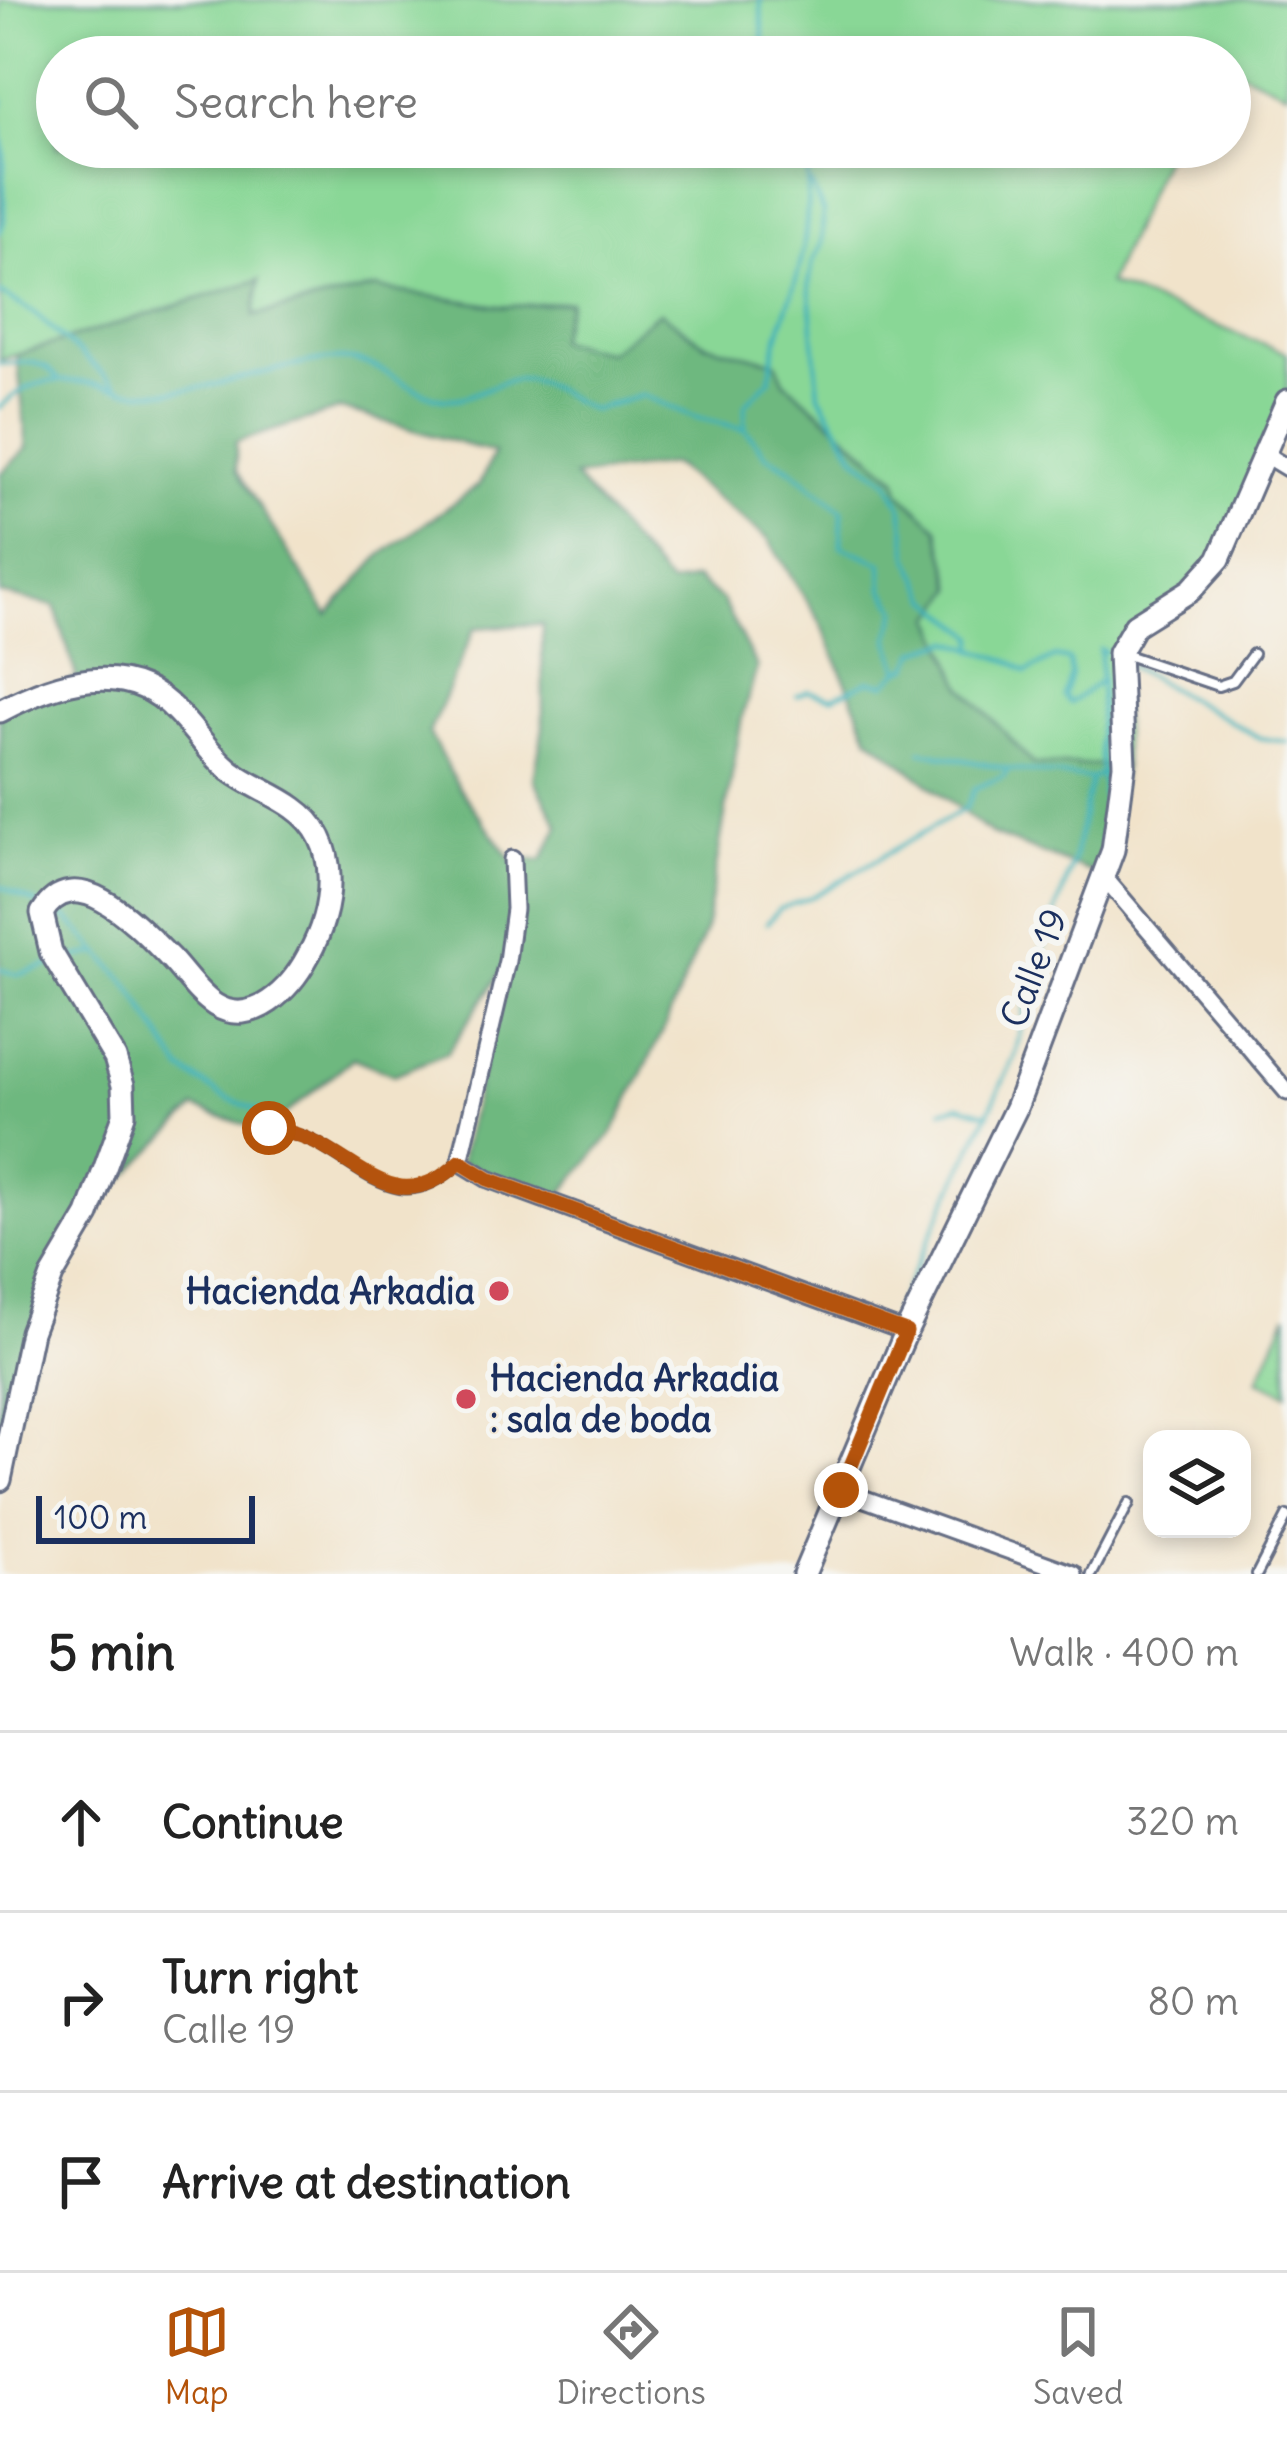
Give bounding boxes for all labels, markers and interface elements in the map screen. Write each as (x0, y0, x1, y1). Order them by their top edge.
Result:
search box (36, 36, 1251, 168)
icon: search (78, 69, 144, 135)
text: Search here (174, 74, 418, 130)
street label: Calle 19 (991, 902, 1077, 1034)
route start (242, 1101, 296, 1155)
place label: Hacienda Arkadia (186, 1269, 475, 1314)
marker: Hacienda Arkadia (486, 1278, 512, 1304)
place label: Hacienda Arkadia : sala de boda (490, 1356, 779, 1442)
marker: Hacienda Arkadia : sala de boda (453, 1386, 479, 1412)
map controls (1143, 1430, 1251, 1538)
button: layers (1143, 1430, 1251, 1538)
route end (814, 1463, 868, 1517)
scale bar (36, 1490, 255, 1543)
text: 100 m (54, 1496, 147, 1538)
text: 5 min (48, 1620, 175, 1684)
text: Walk · 400 m (1009, 1628, 1239, 1677)
icon: ahead (48, 1789, 114, 1855)
text: Continue (162, 1794, 344, 1850)
text: 320 m (1126, 1797, 1239, 1846)
text: Turn right (162, 1949, 358, 2005)
icon: right (48, 1969, 114, 2035)
text: 80 m (1147, 1977, 1239, 2026)
text: Calle 19 (162, 2005, 295, 2054)
icon: arrive (48, 2149, 114, 2215)
text: Arrive at destination (162, 2154, 571, 2210)
tab: Map (164, 2299, 230, 2413)
tab: Directions (557, 2299, 706, 2413)
tab: Saved (1033, 2299, 1123, 2413)

